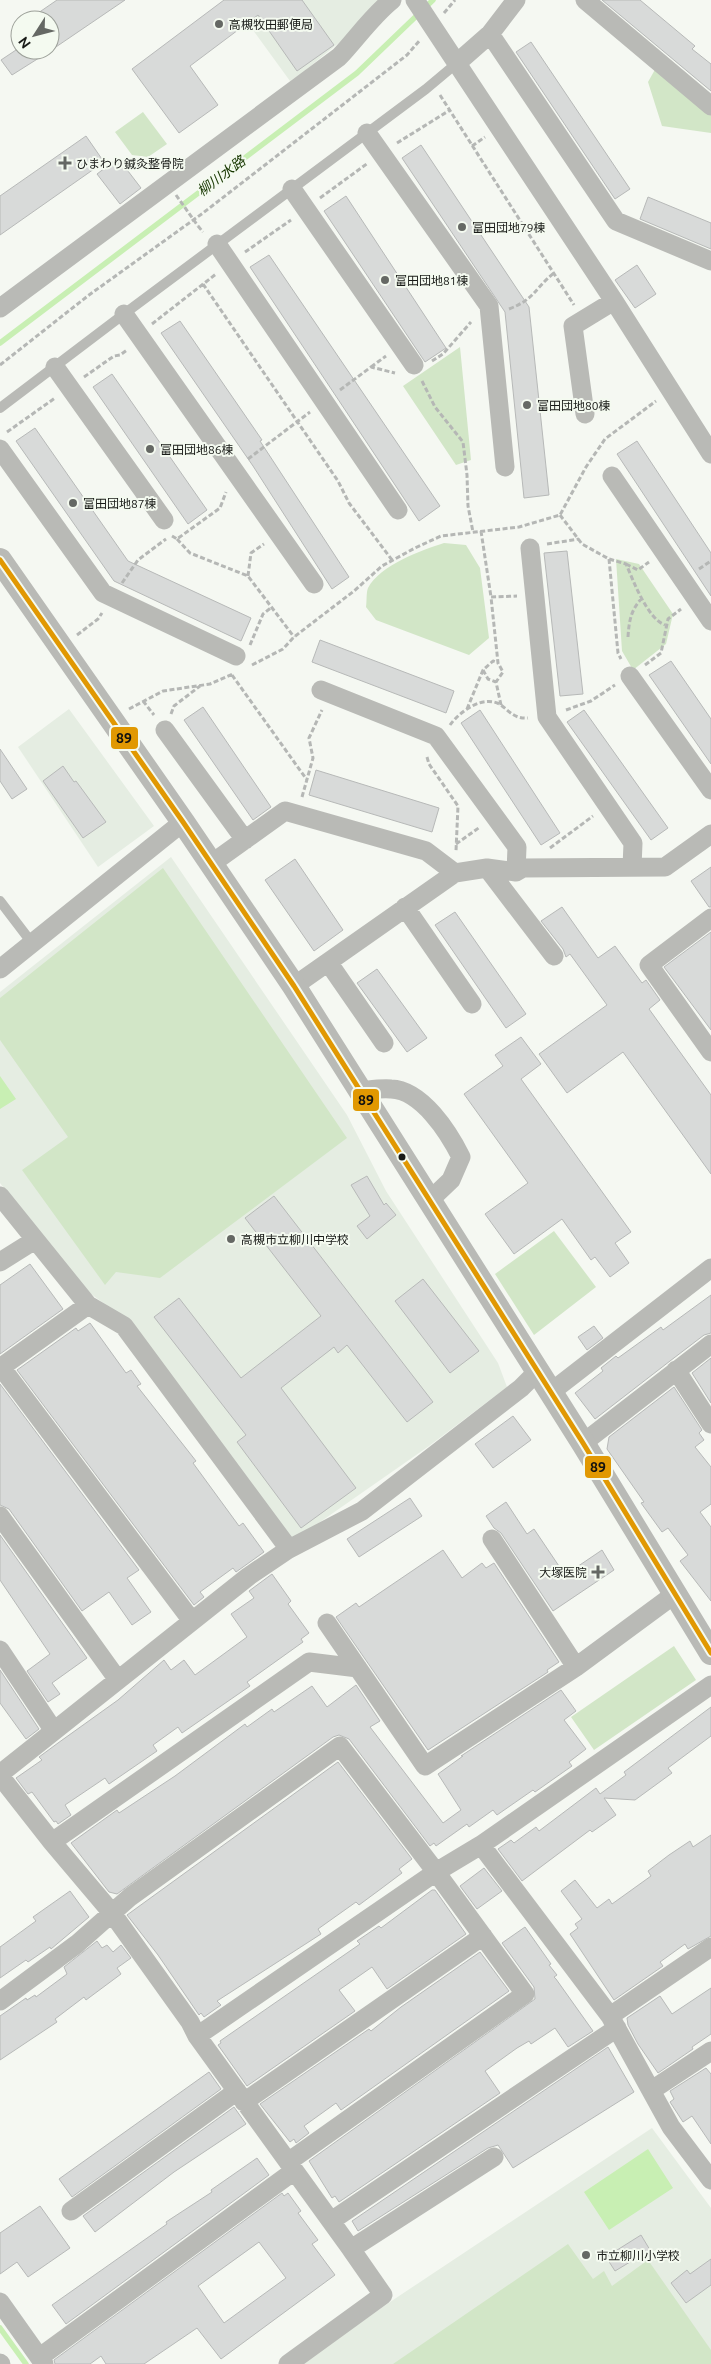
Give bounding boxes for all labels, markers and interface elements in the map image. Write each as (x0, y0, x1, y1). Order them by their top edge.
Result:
north arrow (10, 10, 60, 60)
marker: 高槻牧田郵便局 (213, 18, 225, 30)
place label: 高槻牧田郵便局 (229, 18, 313, 31)
text: N (15, 34, 34, 52)
water label: 柳川水路 (194, 152, 249, 199)
marker: ひまわり鍼灸整骨院 (58, 156, 72, 170)
place label: ひまわり鍼灸整骨院 (76, 157, 184, 170)
marker: 富田団地79棟 (456, 221, 468, 233)
place label: 富田団地79棟 (472, 221, 546, 234)
marker: 富田団地81棟 (379, 274, 391, 286)
place label: 富田団地81棟 (395, 274, 469, 287)
marker: 富田団地80棟 (521, 399, 533, 411)
place label: 富田団地80棟 (537, 399, 611, 412)
marker: 富田団地86棟 (144, 443, 156, 455)
place label: 富田団地86棟 (160, 443, 234, 456)
marker: 富田団地87棟 (67, 497, 79, 509)
place label: 富田団地87棟 (83, 497, 157, 510)
line badge: 89 (110, 726, 139, 750)
text: 89 (116, 730, 132, 746)
line badge: 89 (352, 1088, 380, 1112)
text: 89 (358, 1092, 374, 1108)
unlabelled marker (397, 1152, 407, 1162)
marker: 高槻市立柳川中学校 (225, 1233, 237, 1245)
place label: 高槻市立柳川中学校 (241, 1233, 349, 1246)
line badge: 89 (584, 1455, 612, 1479)
text: 89 (590, 1459, 606, 1475)
marker: 大塚医院 (591, 1565, 605, 1579)
place label: 大塚医院 (539, 1566, 587, 1579)
marker: 市立柳川小学校 (580, 2249, 592, 2261)
place label: 市立柳川小学校 (596, 2249, 680, 2262)

